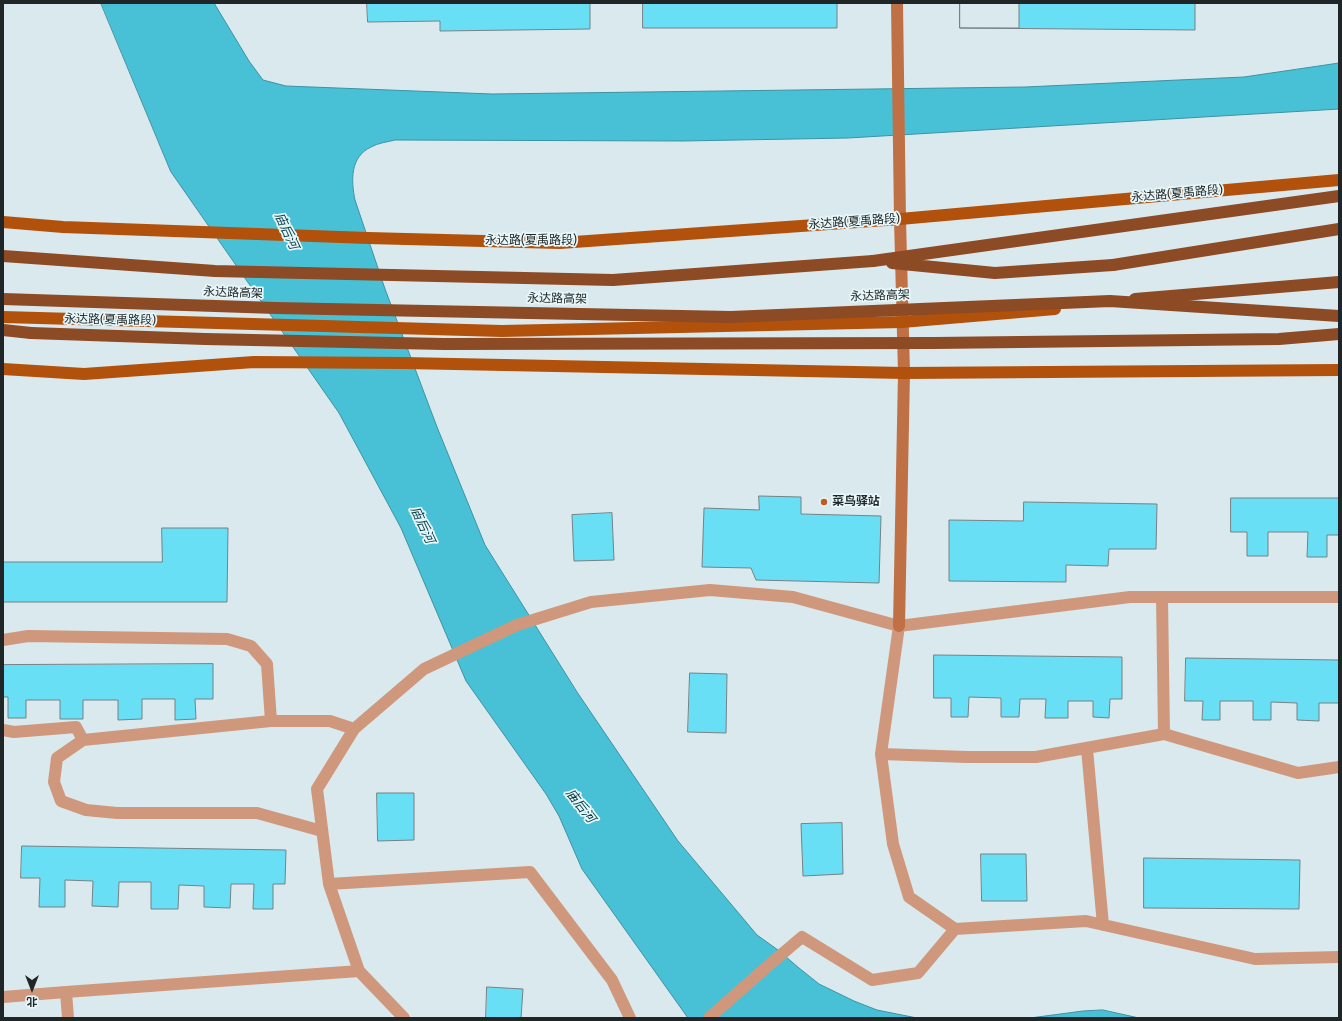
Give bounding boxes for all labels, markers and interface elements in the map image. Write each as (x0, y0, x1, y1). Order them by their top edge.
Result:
street label: 永达路(夏禹路段) (1131, 183, 1223, 205)
water label: 庙后河 (271, 210, 301, 252)
street label: 永达路(夏禹路段) (808, 212, 900, 232)
street label: 永达路(夏禹路段) (485, 234, 577, 248)
street label: 永达路高架 (203, 285, 263, 301)
street label: 永达路高架 (850, 288, 910, 304)
street label: 永达路高架 (527, 291, 587, 307)
street label: 永达路(夏禹路段) (64, 312, 156, 328)
place label: 菜鸟驿站 (832, 495, 880, 509)
marker: 菜鸟驿站 (819, 497, 829, 507)
water label: 庙后河 (407, 504, 437, 546)
water label: 庙后河 (562, 786, 598, 826)
north arrow (12, 969, 52, 1009)
text: 北 (27, 995, 38, 1008)

